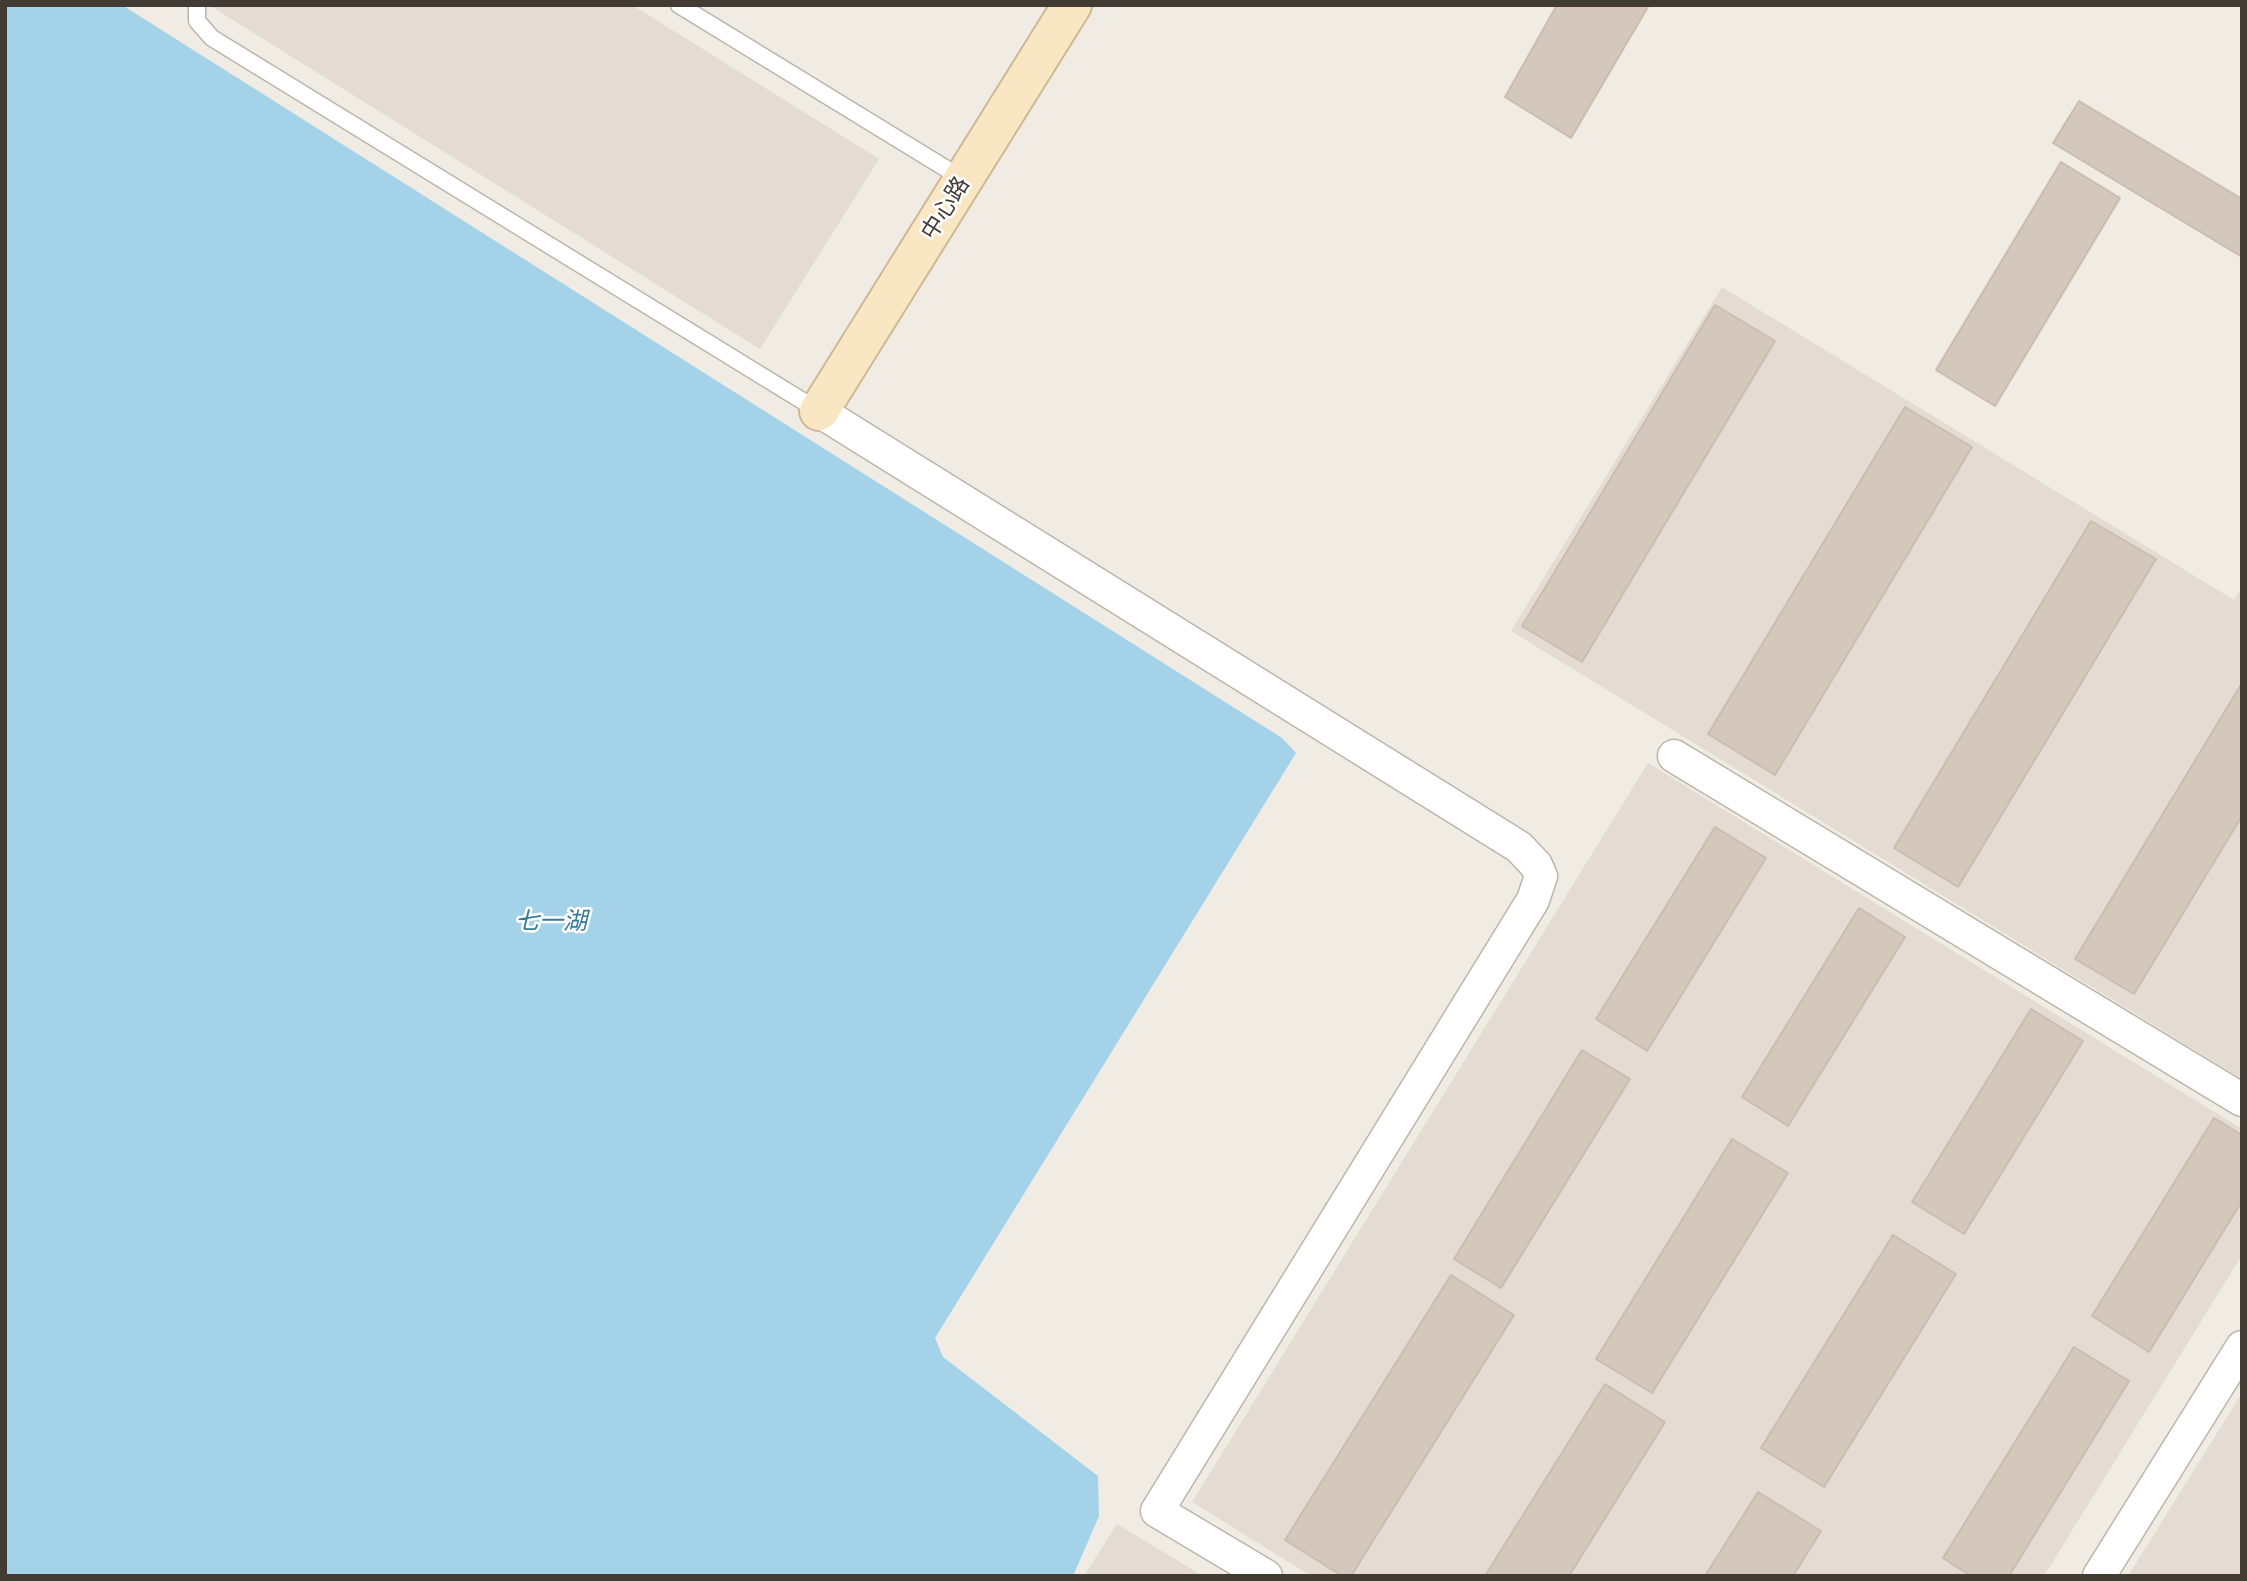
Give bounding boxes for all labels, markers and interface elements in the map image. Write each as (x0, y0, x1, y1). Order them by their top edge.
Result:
street label: 中心路 (915, 171, 975, 245)
water label: 七一湖 (515, 907, 587, 935)

